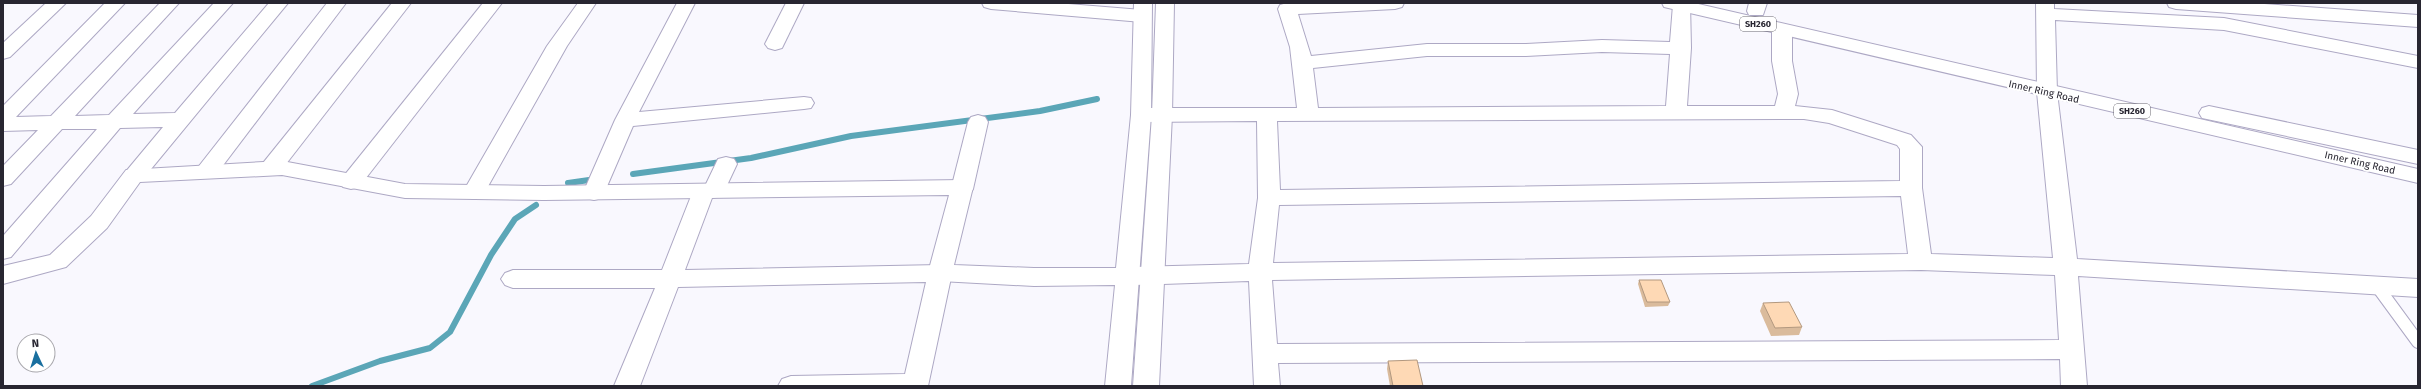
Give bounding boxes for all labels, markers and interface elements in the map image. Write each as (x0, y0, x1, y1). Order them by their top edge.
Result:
road number: SH260 (1740, 17, 1776, 31)
street label: Inner Ring Road (2007, 78, 2080, 106)
road number: SH260 (2114, 104, 2150, 118)
street label: Inner Ring Road (2323, 149, 2396, 177)
north arrow (16, 333, 56, 373)
text: N (31, 337, 39, 350)

